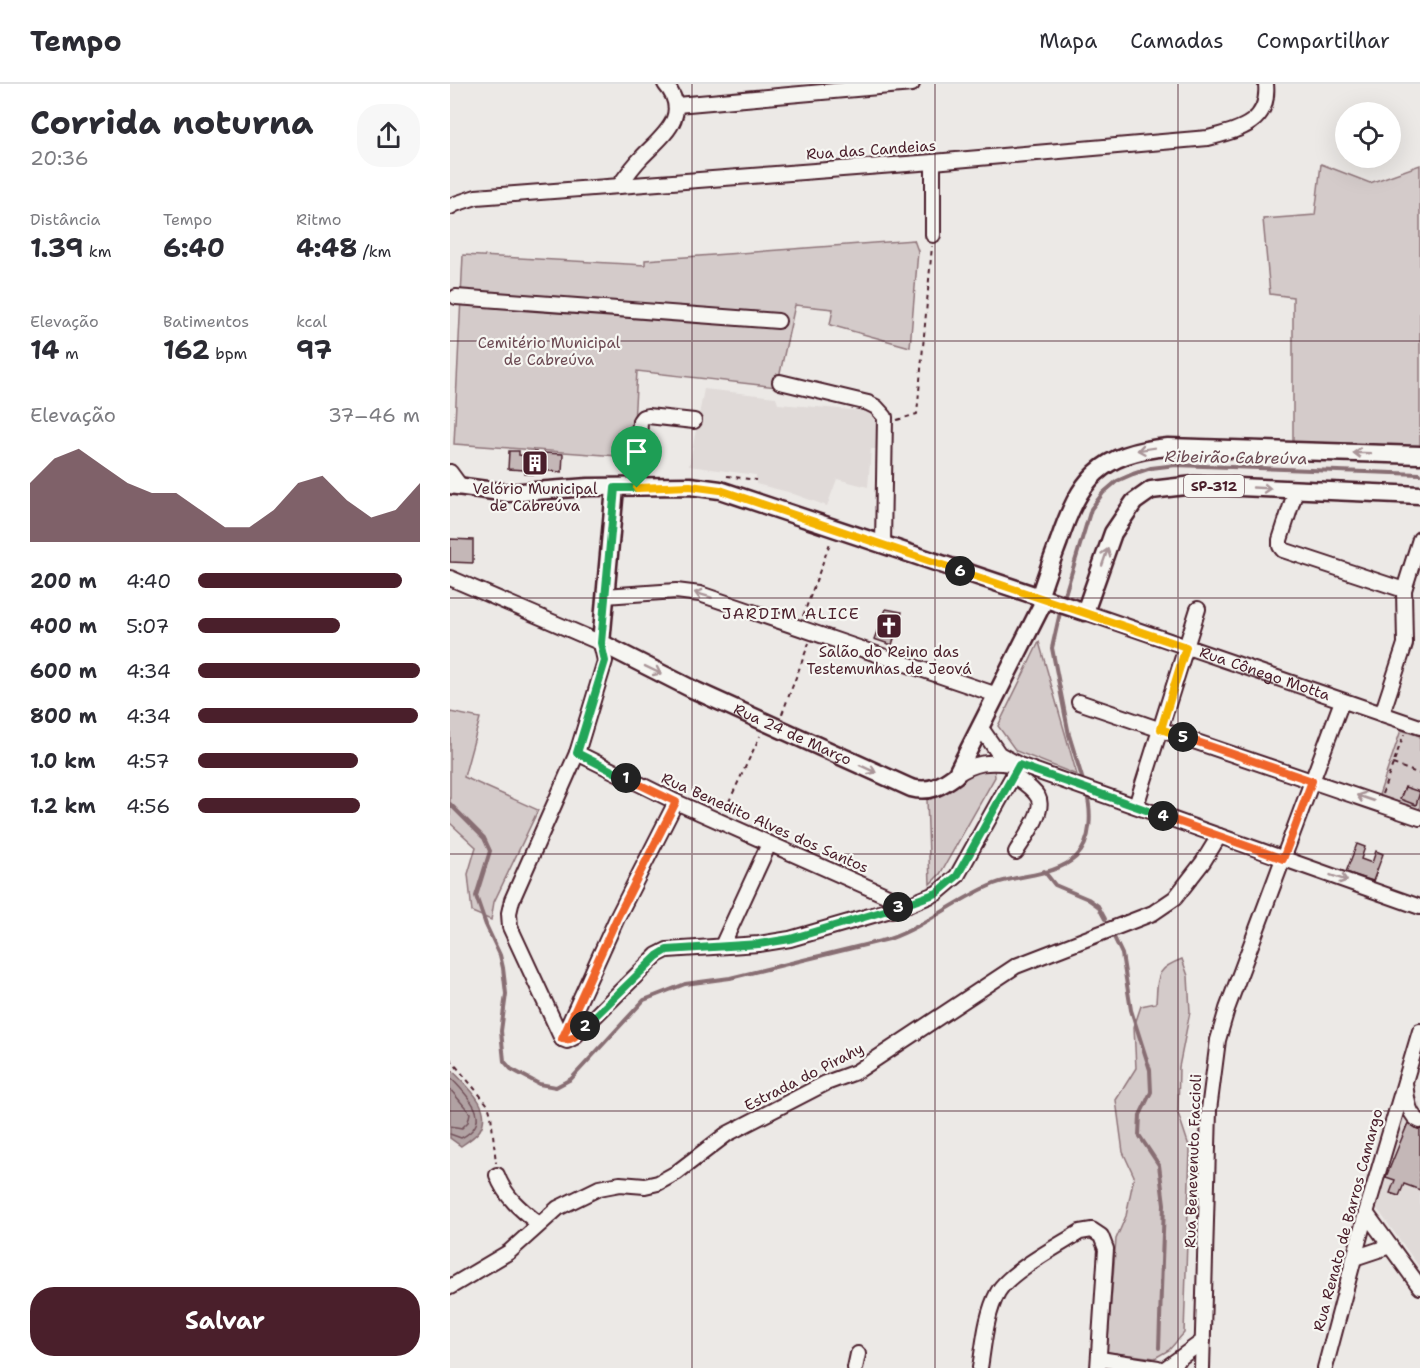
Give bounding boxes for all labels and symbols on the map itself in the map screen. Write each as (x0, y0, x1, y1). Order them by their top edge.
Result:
street label: Rua das Candeias (805, 135, 937, 165)
park label: Cemitério Municipal de Cabreúva (478, 333, 621, 370)
pin (611, 426, 662, 488)
one-way arrow (1136, 444, 1156, 455)
water label: Ribeirão Cabreúva (1165, 446, 1308, 469)
one-way arrow (1352, 447, 1372, 458)
building icon: Velório Municipal de Cabreúva (520, 448, 550, 478)
road number: SP-312 (1184, 475, 1244, 497)
place label: Velório Municipal de Cabreúva (473, 479, 598, 516)
one-way arrow (1252, 483, 1272, 494)
one-way arrow (1100, 548, 1111, 567)
pin: 6 (945, 556, 975, 586)
one-way arrow (694, 589, 713, 600)
district label: JARDIM ALICE (722, 603, 860, 624)
church icon: Salão do Reino das Testemunhas de Jeová (874, 611, 904, 641)
place label: Salão do Reino das Testemunhas de Jeová (806, 642, 972, 679)
street label: Rua Cônego Motta (1197, 642, 1333, 706)
one-way arrow (643, 664, 661, 676)
street label: Rua 24 de Março (730, 699, 855, 770)
pin: 5 (1168, 722, 1198, 752)
pin: 1 (611, 763, 641, 793)
one-way arrow (858, 764, 876, 775)
street label: Rua Benedito Alves dos Santos (658, 768, 872, 878)
one-way arrow (1356, 792, 1375, 803)
pin: 4 (1148, 801, 1178, 831)
one-way arrow (1329, 874, 1347, 885)
pin: 3 (883, 892, 913, 922)
pin: 2 (570, 1011, 600, 1041)
street label: Estrada do Pirahy (741, 1038, 867, 1116)
street label: Rua Benevenuto Faccioli (1180, 1073, 1206, 1249)
street label: Rua Renato de Barros Camargo (1309, 1106, 1387, 1334)

